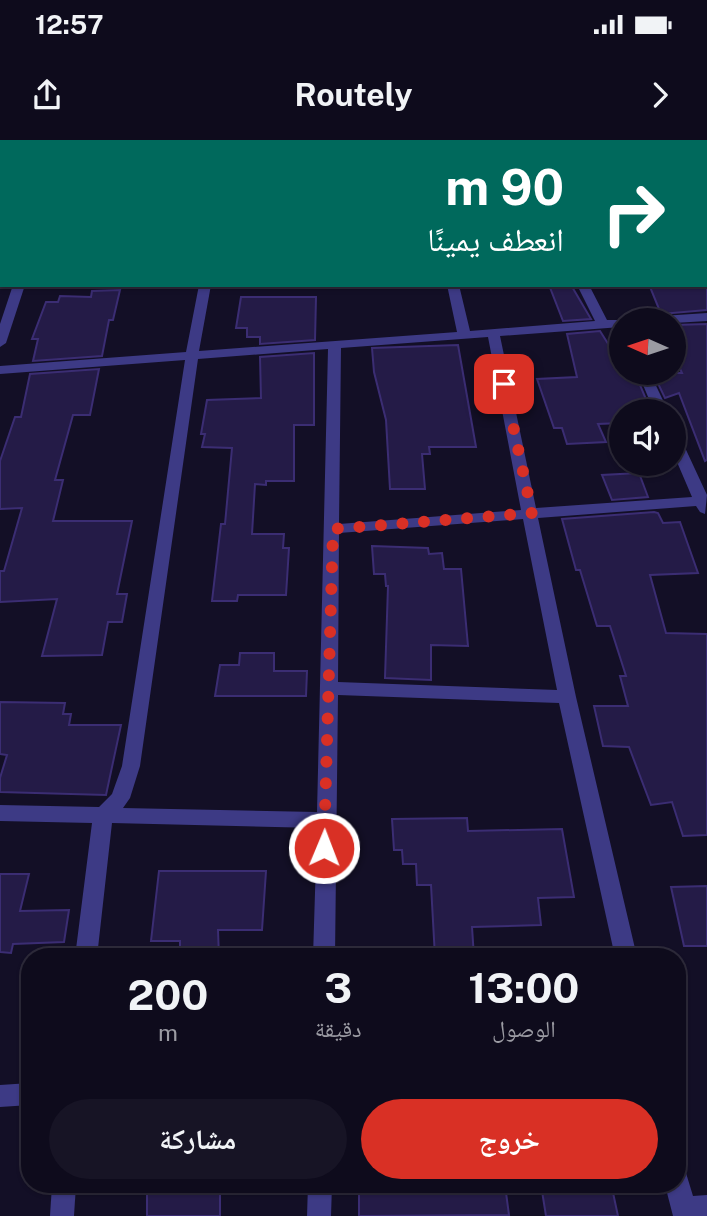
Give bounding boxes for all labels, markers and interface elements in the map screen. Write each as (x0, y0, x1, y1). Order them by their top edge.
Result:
text: 12:57 (35, 9, 103, 40)
icon: share (28, 76, 66, 114)
text: Routely (295, 76, 413, 113)
icon: forward (641, 76, 679, 114)
text: 90 m (445, 158, 564, 216)
icon: right (588, 168, 679, 259)
text: انعطف يمينًا (427, 221, 564, 258)
north arrow (609, 308, 686, 385)
map controls (609, 308, 686, 476)
pin (474, 354, 534, 414)
icon: arrive (485, 365, 523, 403)
button: sound (609, 399, 686, 476)
position arrow (287, 811, 361, 885)
text: 3 (324, 963, 352, 1012)
text: 13:00 (468, 963, 579, 1012)
text: 200 (128, 970, 208, 1019)
text: دقيقة (315, 1015, 362, 1042)
text: الوصول (492, 1015, 556, 1042)
text: m (158, 1019, 178, 1046)
button: مشاركة (49, 1099, 347, 1179)
button: خروج (361, 1099, 658, 1179)

